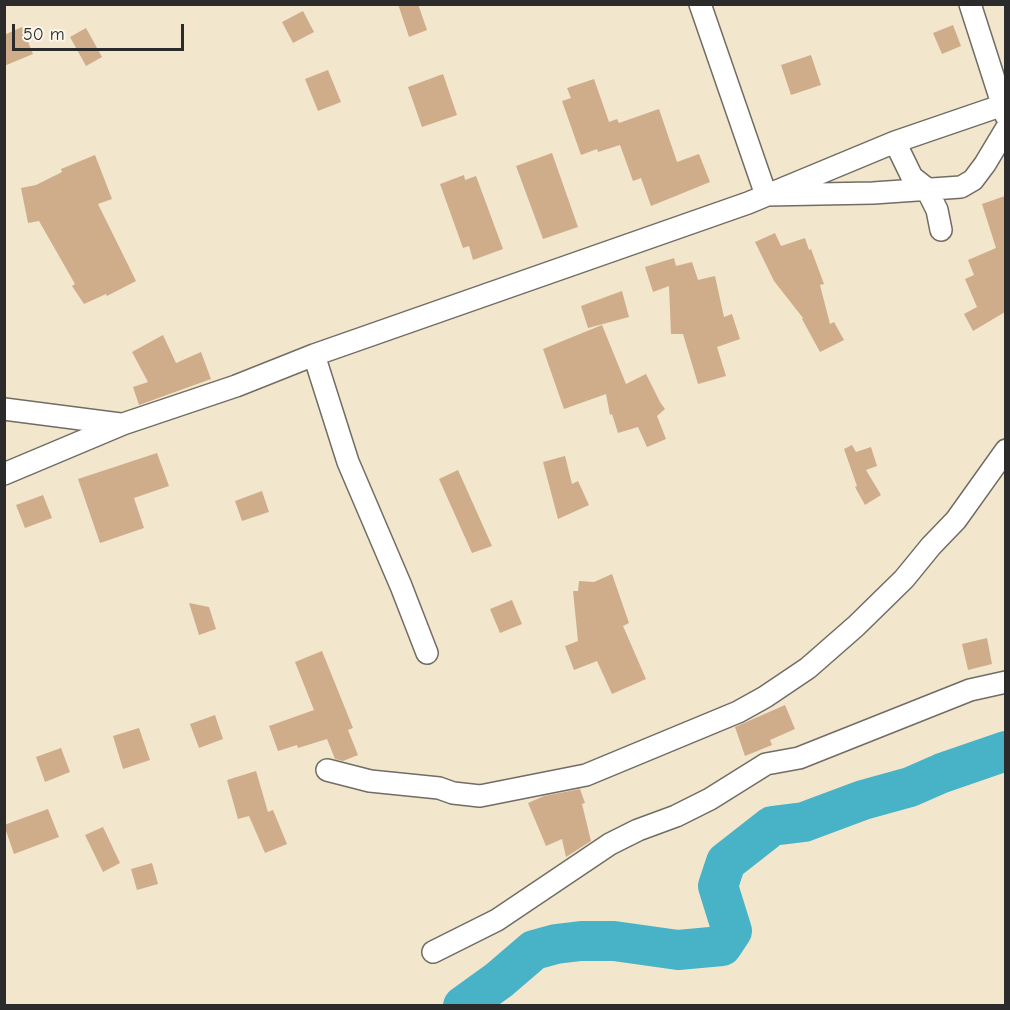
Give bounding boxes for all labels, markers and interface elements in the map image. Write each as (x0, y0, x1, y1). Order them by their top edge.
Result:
scale bar (15, 12, 188, 50)
text: 50 m (23, 24, 65, 45)

